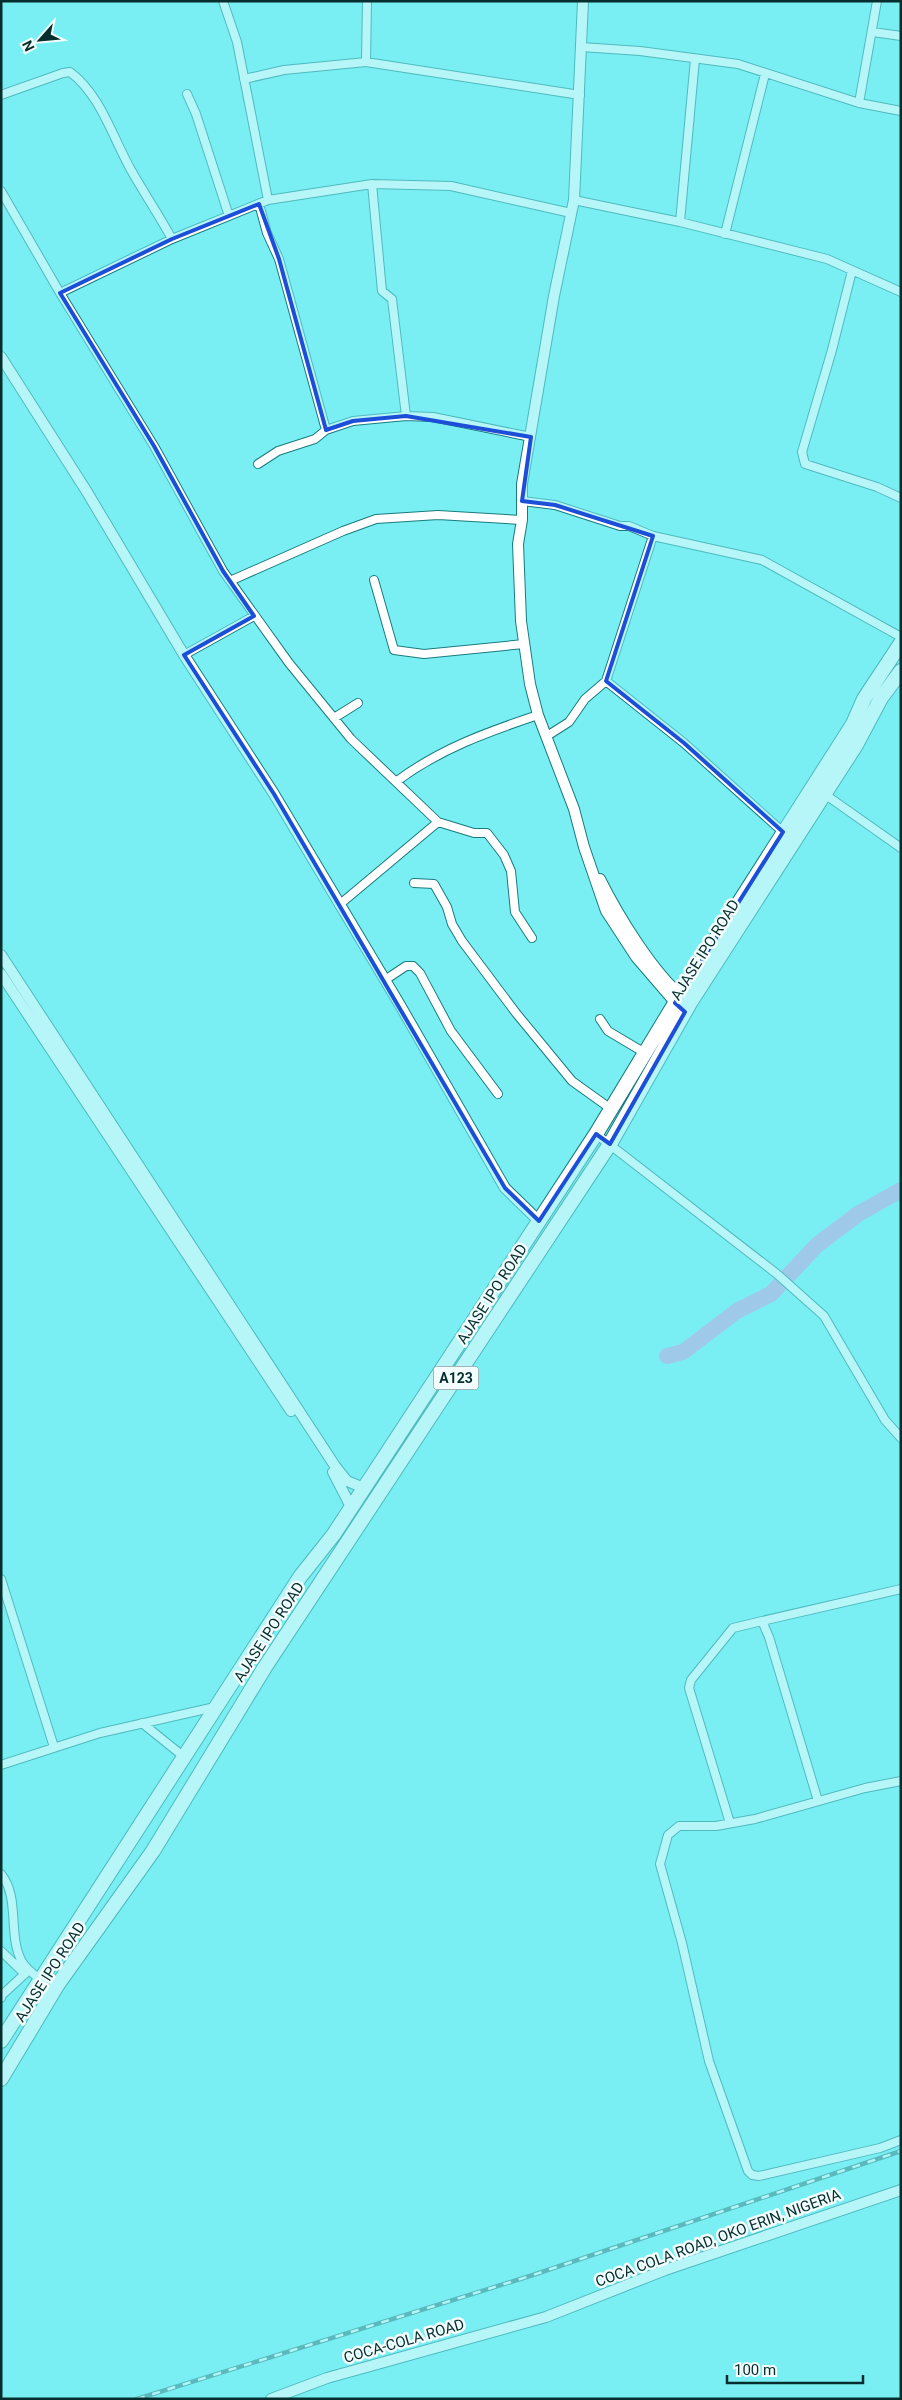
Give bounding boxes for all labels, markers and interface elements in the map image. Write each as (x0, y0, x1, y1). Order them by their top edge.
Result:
north arrow (15, 15, 65, 65)
text: N (19, 38, 38, 54)
street label: AJASE IPO ROAD (667, 896, 743, 1004)
street label: AJASE IPO ROAD (453, 1241, 531, 1347)
road number: A123 (434, 1366, 478, 1390)
street label: AJASE IPO ROAD (230, 1579, 308, 1685)
street label: AJASE IPO ROAD (11, 1919, 89, 2025)
street label: COCA COLA ROAD, OKO ERIN, NIGERIA (593, 2185, 843, 2291)
street label: COCA-COLA ROAD (342, 2315, 466, 2367)
scale bar (727, 2352, 863, 2384)
text: 100 m (734, 2361, 776, 2379)

